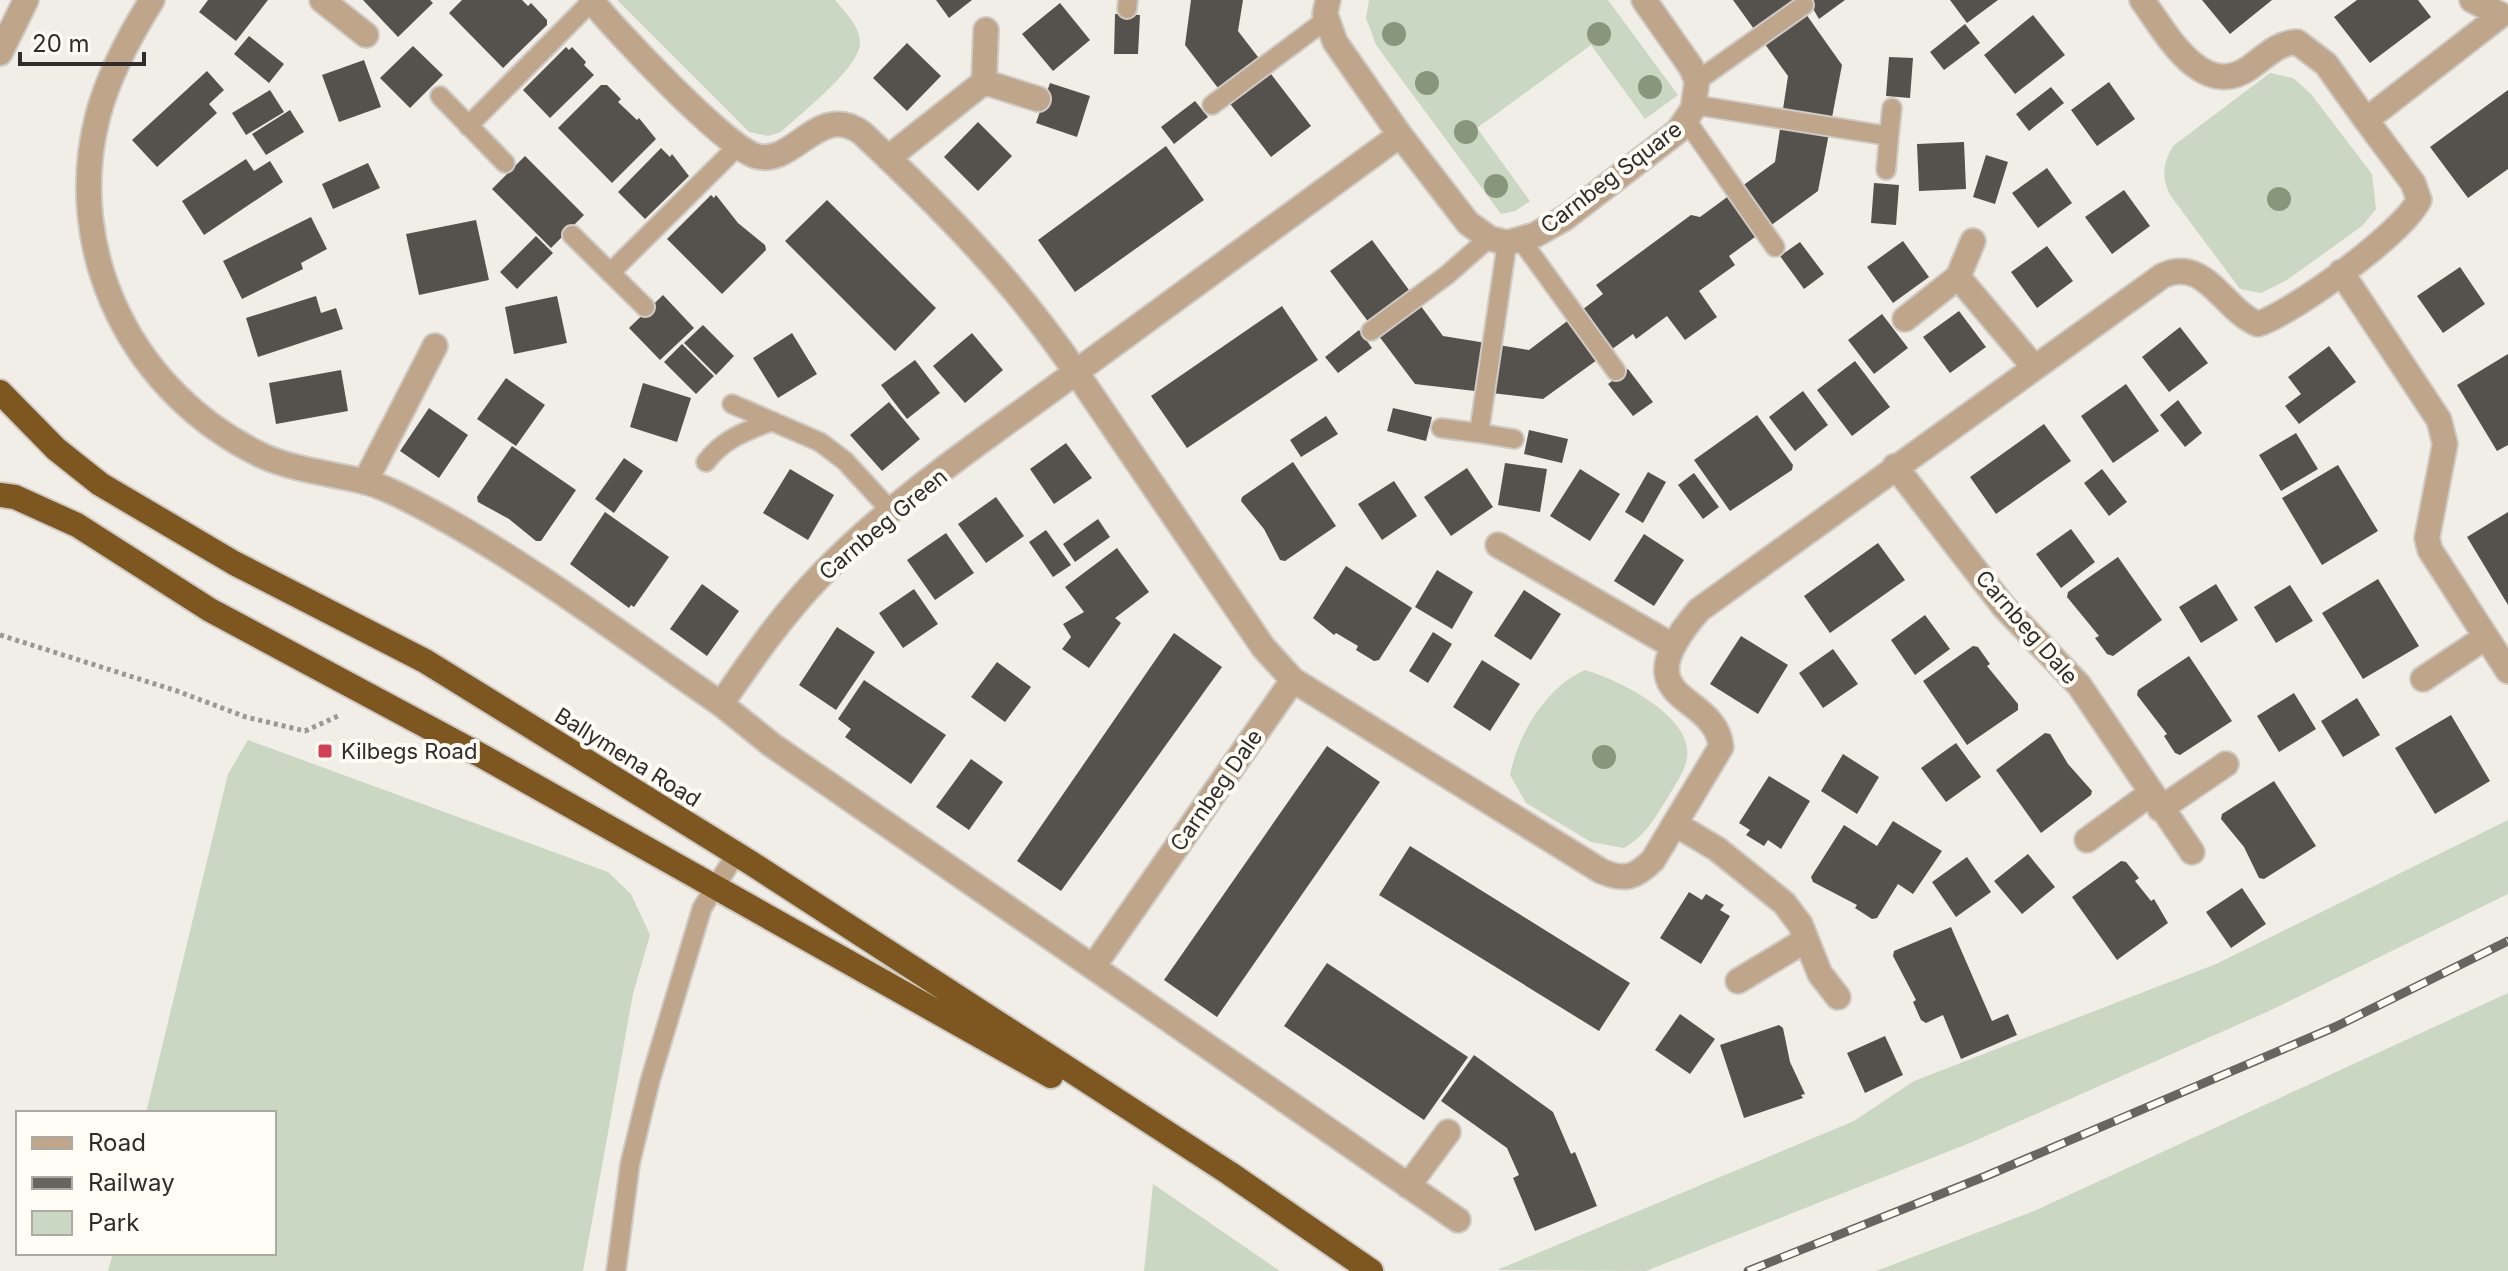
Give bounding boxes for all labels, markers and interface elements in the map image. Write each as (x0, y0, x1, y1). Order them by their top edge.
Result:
scale bar (20, 16, 144, 66)
text: 20 m (32, 29, 90, 58)
street label: Carnbeg Square (1535, 116, 1687, 238)
street label: Carnbeg Green (814, 463, 952, 585)
street label: Carnbeg Dale (1970, 565, 2084, 689)
street label: Ballymena Road (550, 702, 706, 812)
street label: Carnbeg Dale (1165, 724, 1267, 856)
place label: Kilbegs Road (341, 738, 477, 764)
marker: Kilbegs Road (316, 742, 334, 760)
legend (16, 1111, 276, 1255)
text: Road (88, 1128, 146, 1157)
text: Railway (88, 1168, 175, 1197)
text: Park (88, 1208, 139, 1237)

